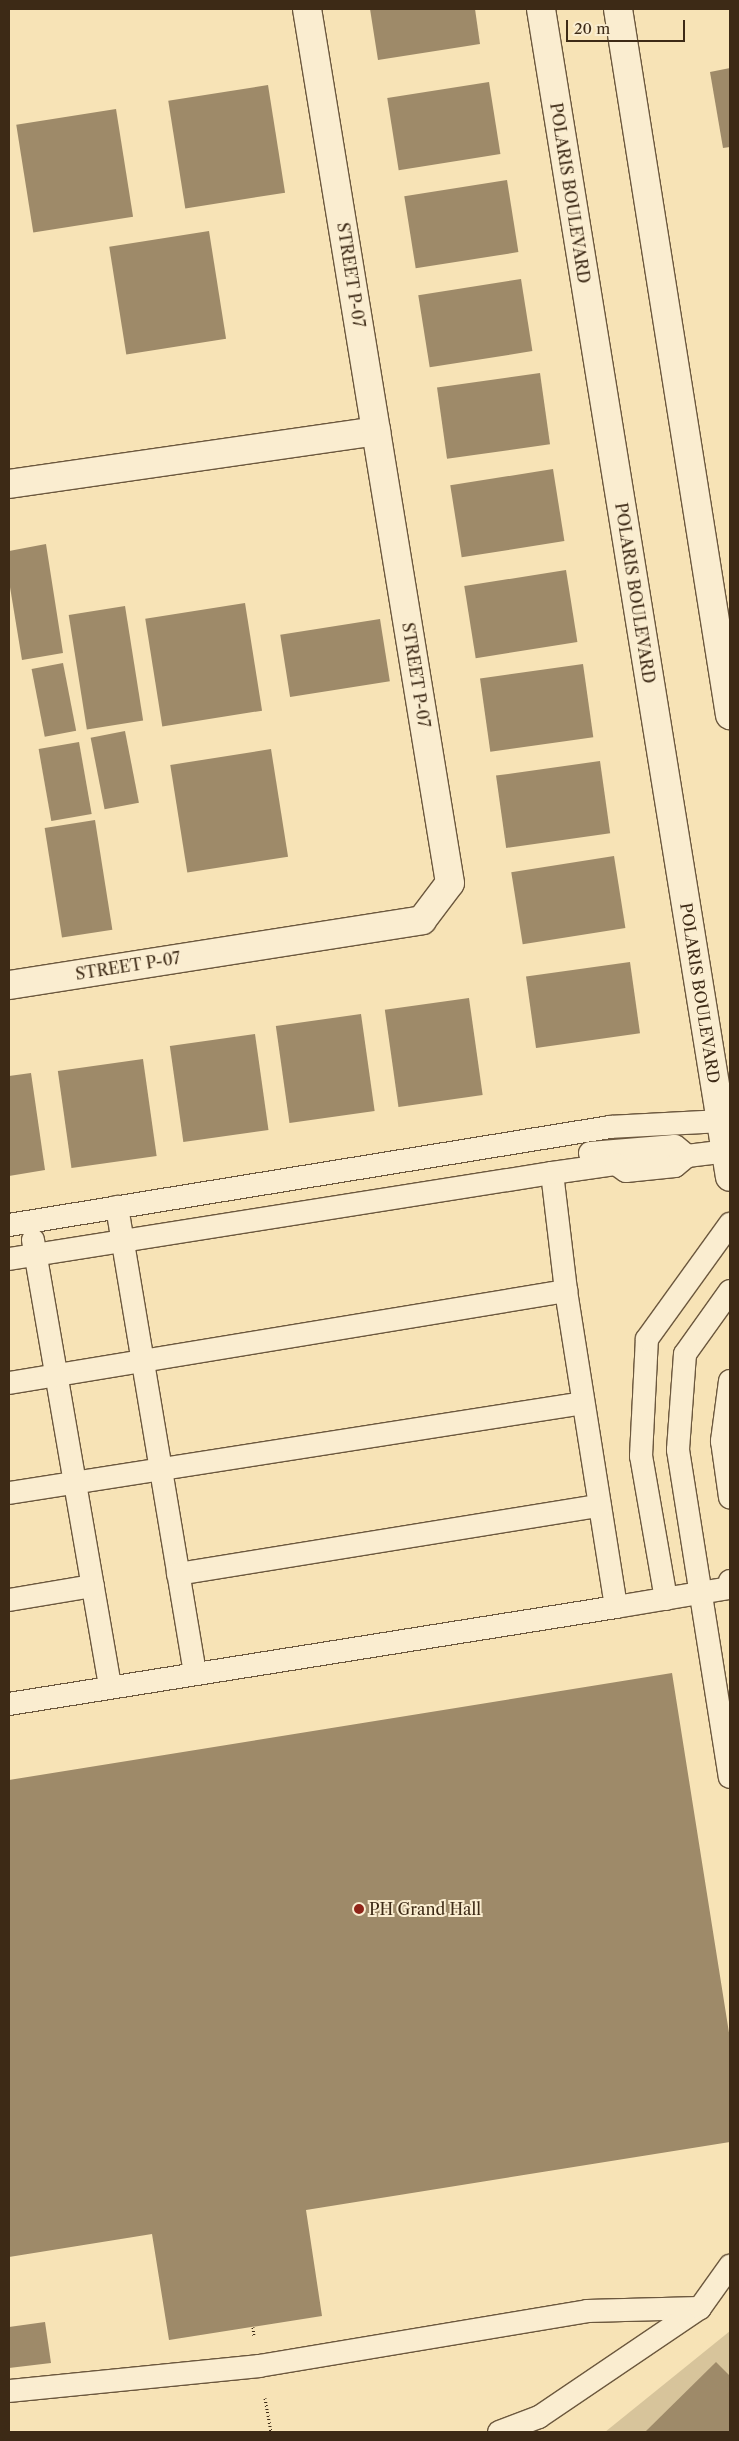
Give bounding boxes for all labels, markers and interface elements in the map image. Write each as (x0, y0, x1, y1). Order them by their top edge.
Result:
scale bar (569, 10, 688, 42)
text: 20 m (574, 19, 610, 38)
street label: POLARIS BOULEVARD (546, 101, 594, 285)
street label: STREET P-07 (333, 221, 369, 329)
street label: POLARIS BOULEVARD (611, 501, 659, 685)
street label: STREET P-07 (398, 621, 434, 729)
street label: POLARIS BOULEVARD (676, 901, 724, 1085)
street label: STREET P-07 (74, 948, 182, 984)
place label: PH Grand Hall (369, 1899, 481, 1919)
marker: PH Grand Hall (353, 1903, 365, 1915)

